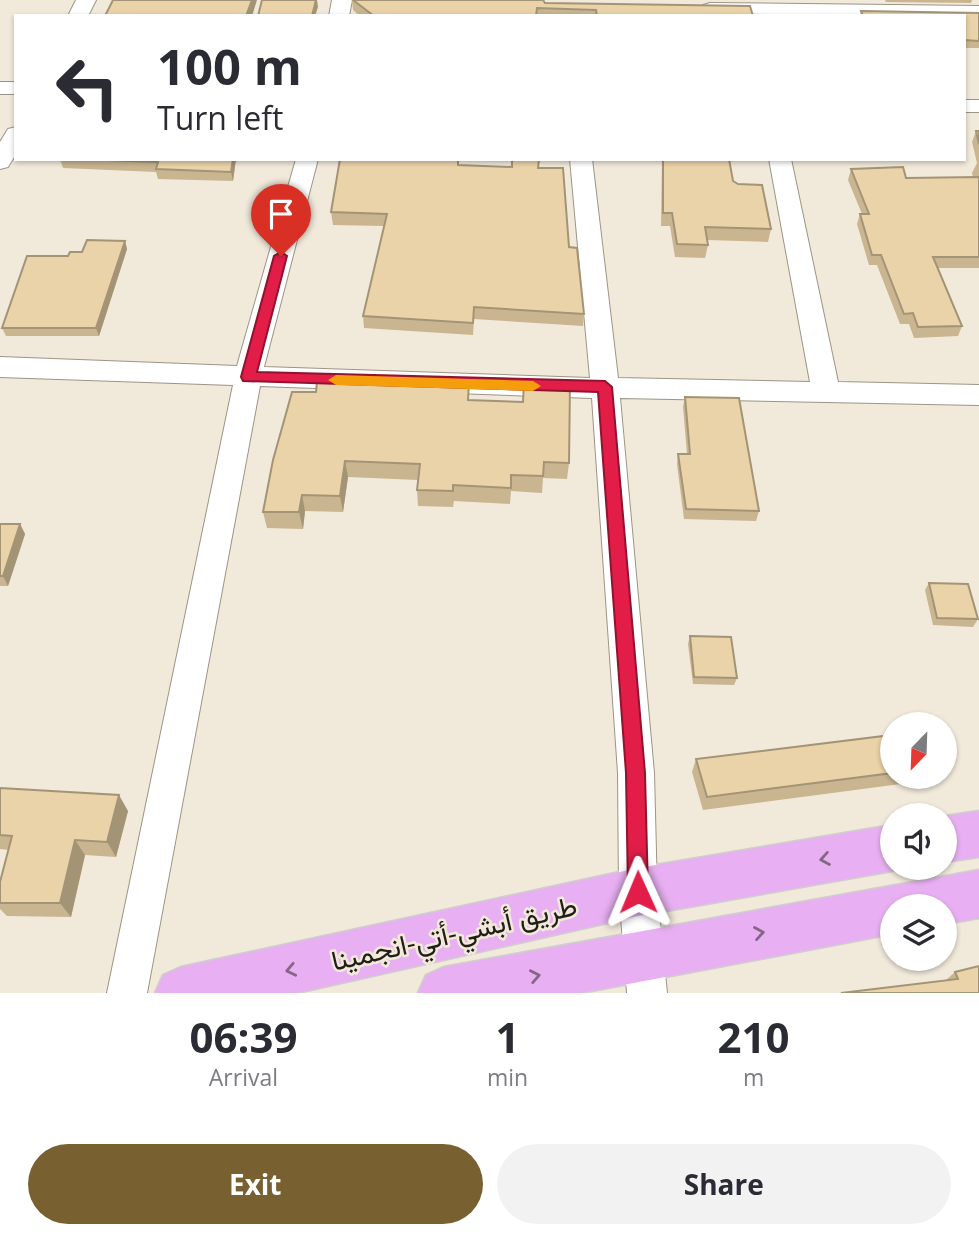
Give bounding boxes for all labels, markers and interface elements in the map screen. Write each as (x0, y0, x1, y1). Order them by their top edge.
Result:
text: 100 m (157, 33, 302, 99)
icon: left (42, 42, 133, 133)
text: Turn left (157, 96, 283, 139)
pin (251, 184, 311, 256)
icon: arrive (262, 195, 300, 233)
north arrow (880, 712, 957, 789)
map controls (880, 712, 957, 971)
button: sound (880, 803, 957, 880)
one-way arrow (819, 851, 831, 866)
position arrow (601, 855, 675, 929)
street label: طريق أبشي-أتي-انجمينا (327, 885, 581, 984)
button: layers (880, 894, 957, 971)
one-way arrow (753, 926, 764, 941)
one-way arrow (285, 961, 297, 976)
one-way arrow (529, 969, 541, 984)
text: 06:39 (189, 1008, 297, 1065)
text: 1 (495, 1008, 520, 1065)
text: 210 (718, 1008, 790, 1065)
text: Arrival (209, 1061, 278, 1093)
text: min (487, 1061, 528, 1093)
text: m (743, 1061, 764, 1093)
button: Exit (28, 1144, 483, 1224)
button: Share (497, 1144, 951, 1224)

